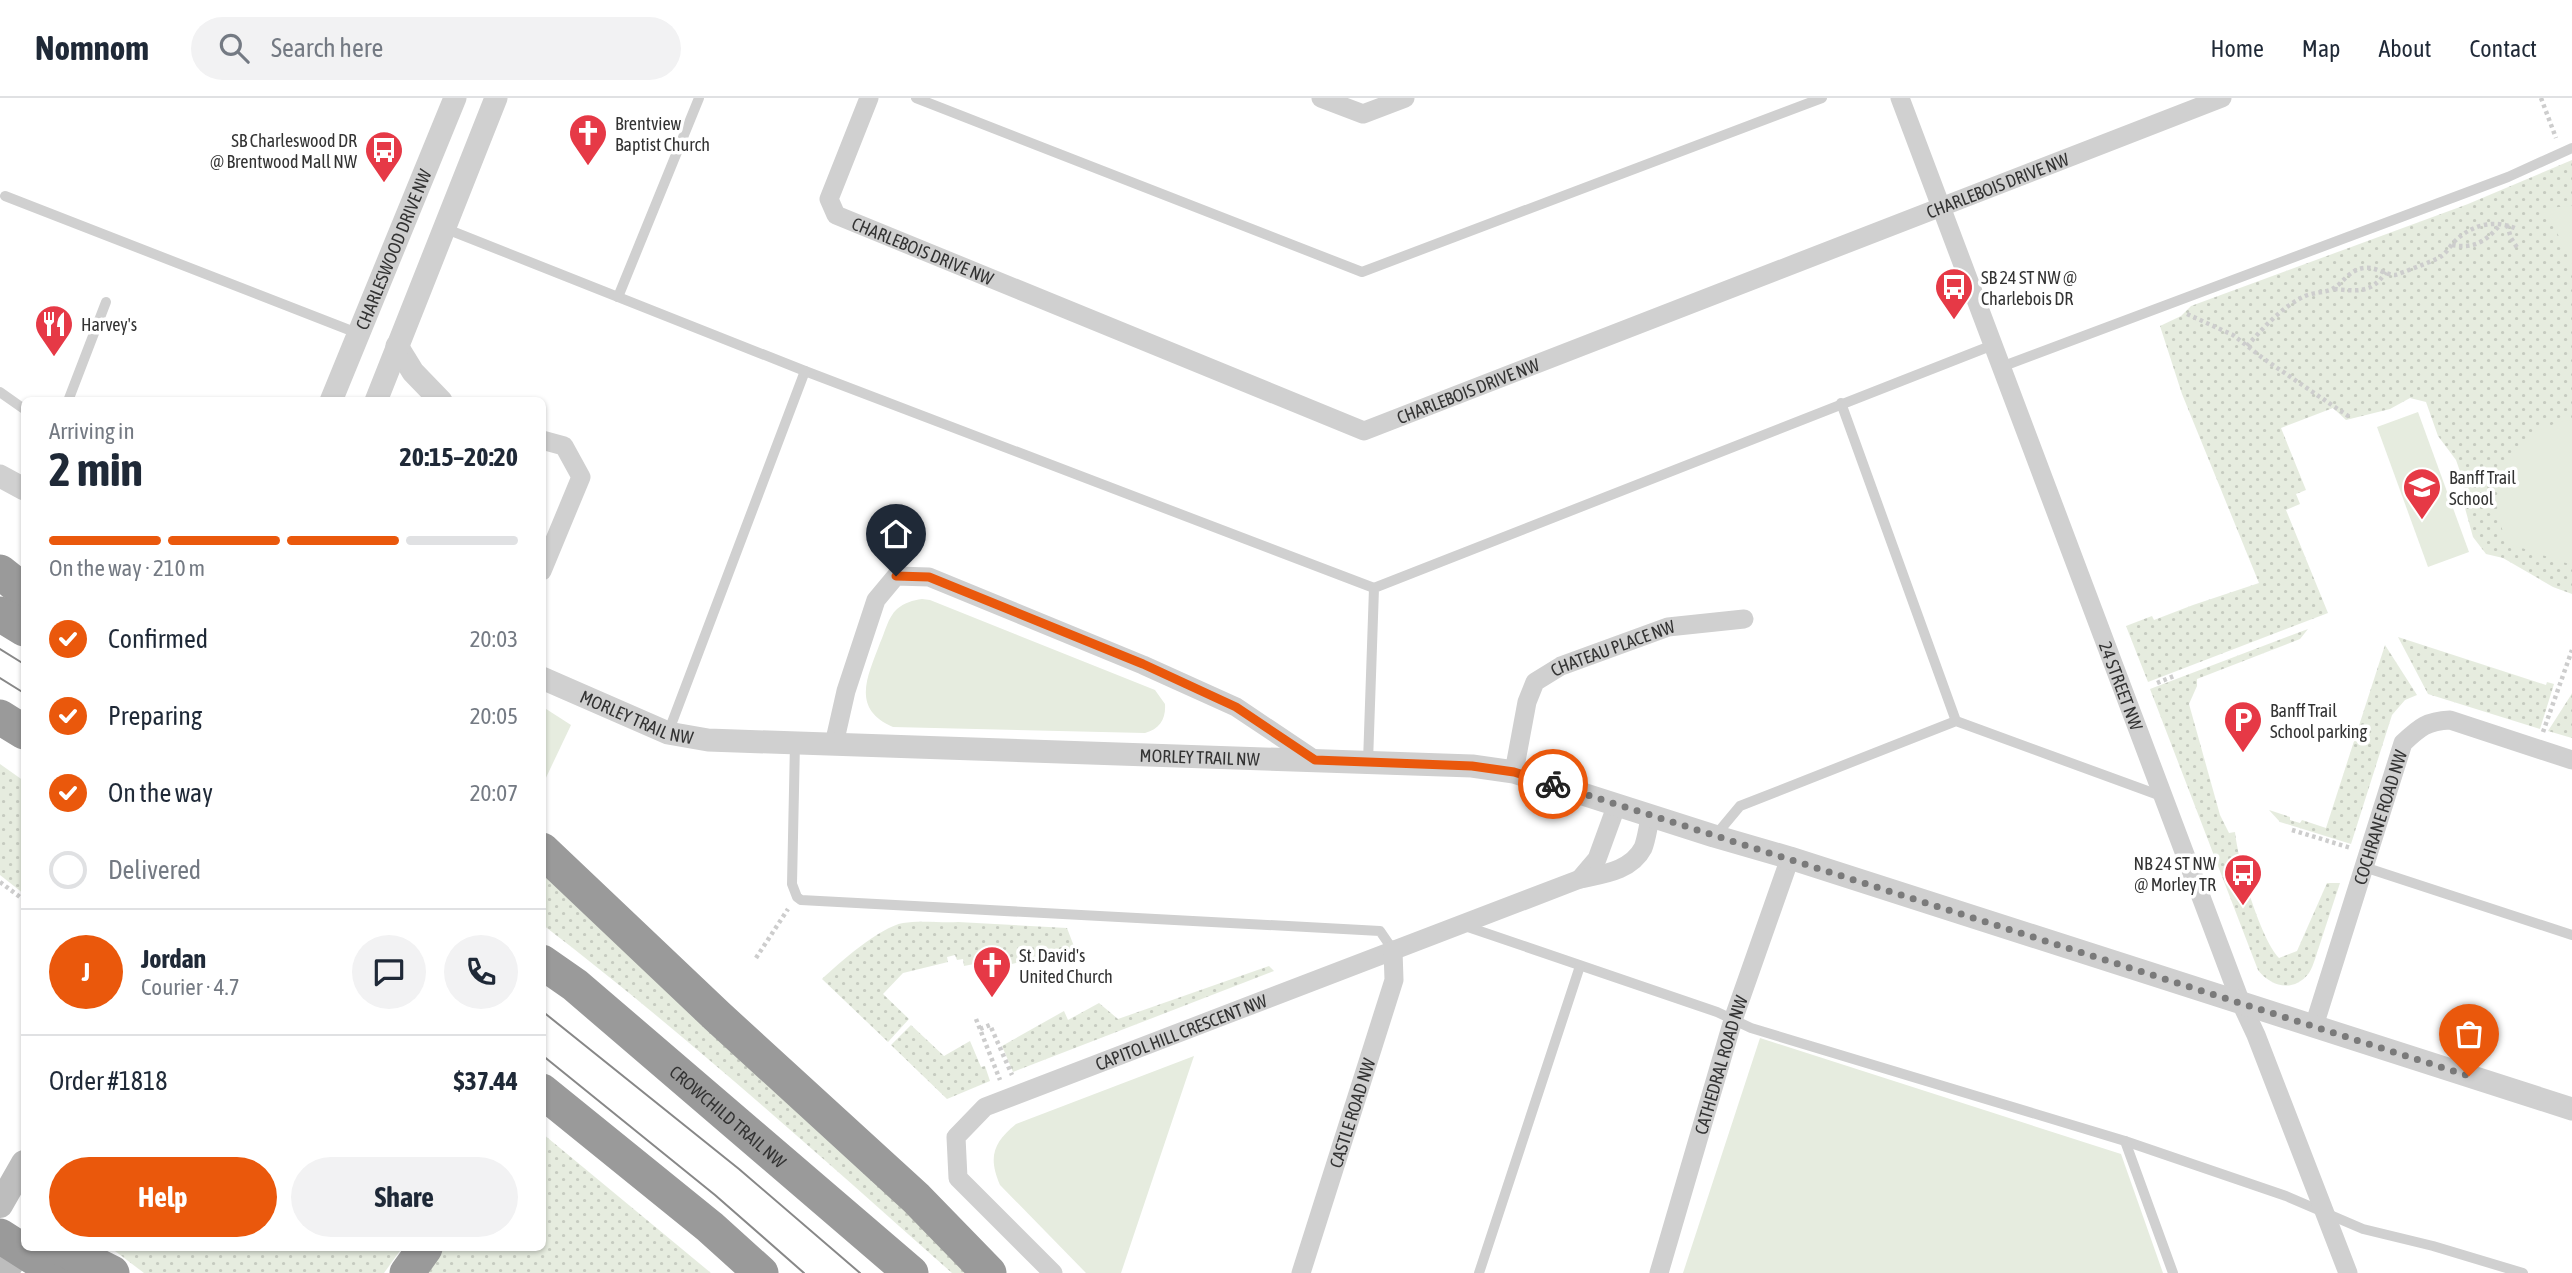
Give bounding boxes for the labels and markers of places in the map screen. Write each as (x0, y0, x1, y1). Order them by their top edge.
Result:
church icon: Brentview Baptist Church (567, 112, 609, 167)
place label: Brentview Baptist Church (615, 113, 710, 155)
bus stop icon: SB Charleswood DR @ Brentwood Mall NW (363, 129, 405, 184)
place label: SB Charleswood DR @ Brentwood Mall NW (210, 130, 357, 172)
bus stop icon: SB 24 ST NW @ Charlebois DR (1933, 266, 1975, 321)
place label: SB 24 ST NW @ Charlebois DR (1981, 267, 2077, 309)
restaurant icon: Harvey's (33, 303, 75, 358)
place label: Harvey's (81, 314, 137, 335)
school or university icon: Banff Trail School (2401, 466, 2443, 521)
place label: Banff Trail School (2449, 467, 2516, 509)
pin (866, 504, 926, 576)
parking icon: Banff Trail School parking (2222, 699, 2264, 754)
place label: Banff Trail School parking (2270, 700, 2368, 742)
bus stop icon: NB 24 ST NW @ Morley TR (2222, 852, 2264, 907)
place label: NB 24 ST NW @ Morley TR (2133, 853, 2216, 895)
church icon: St. David's United Church (971, 944, 1013, 999)
place label: St. David's United Church (1019, 945, 1113, 987)
pin (2439, 1004, 2499, 1076)

